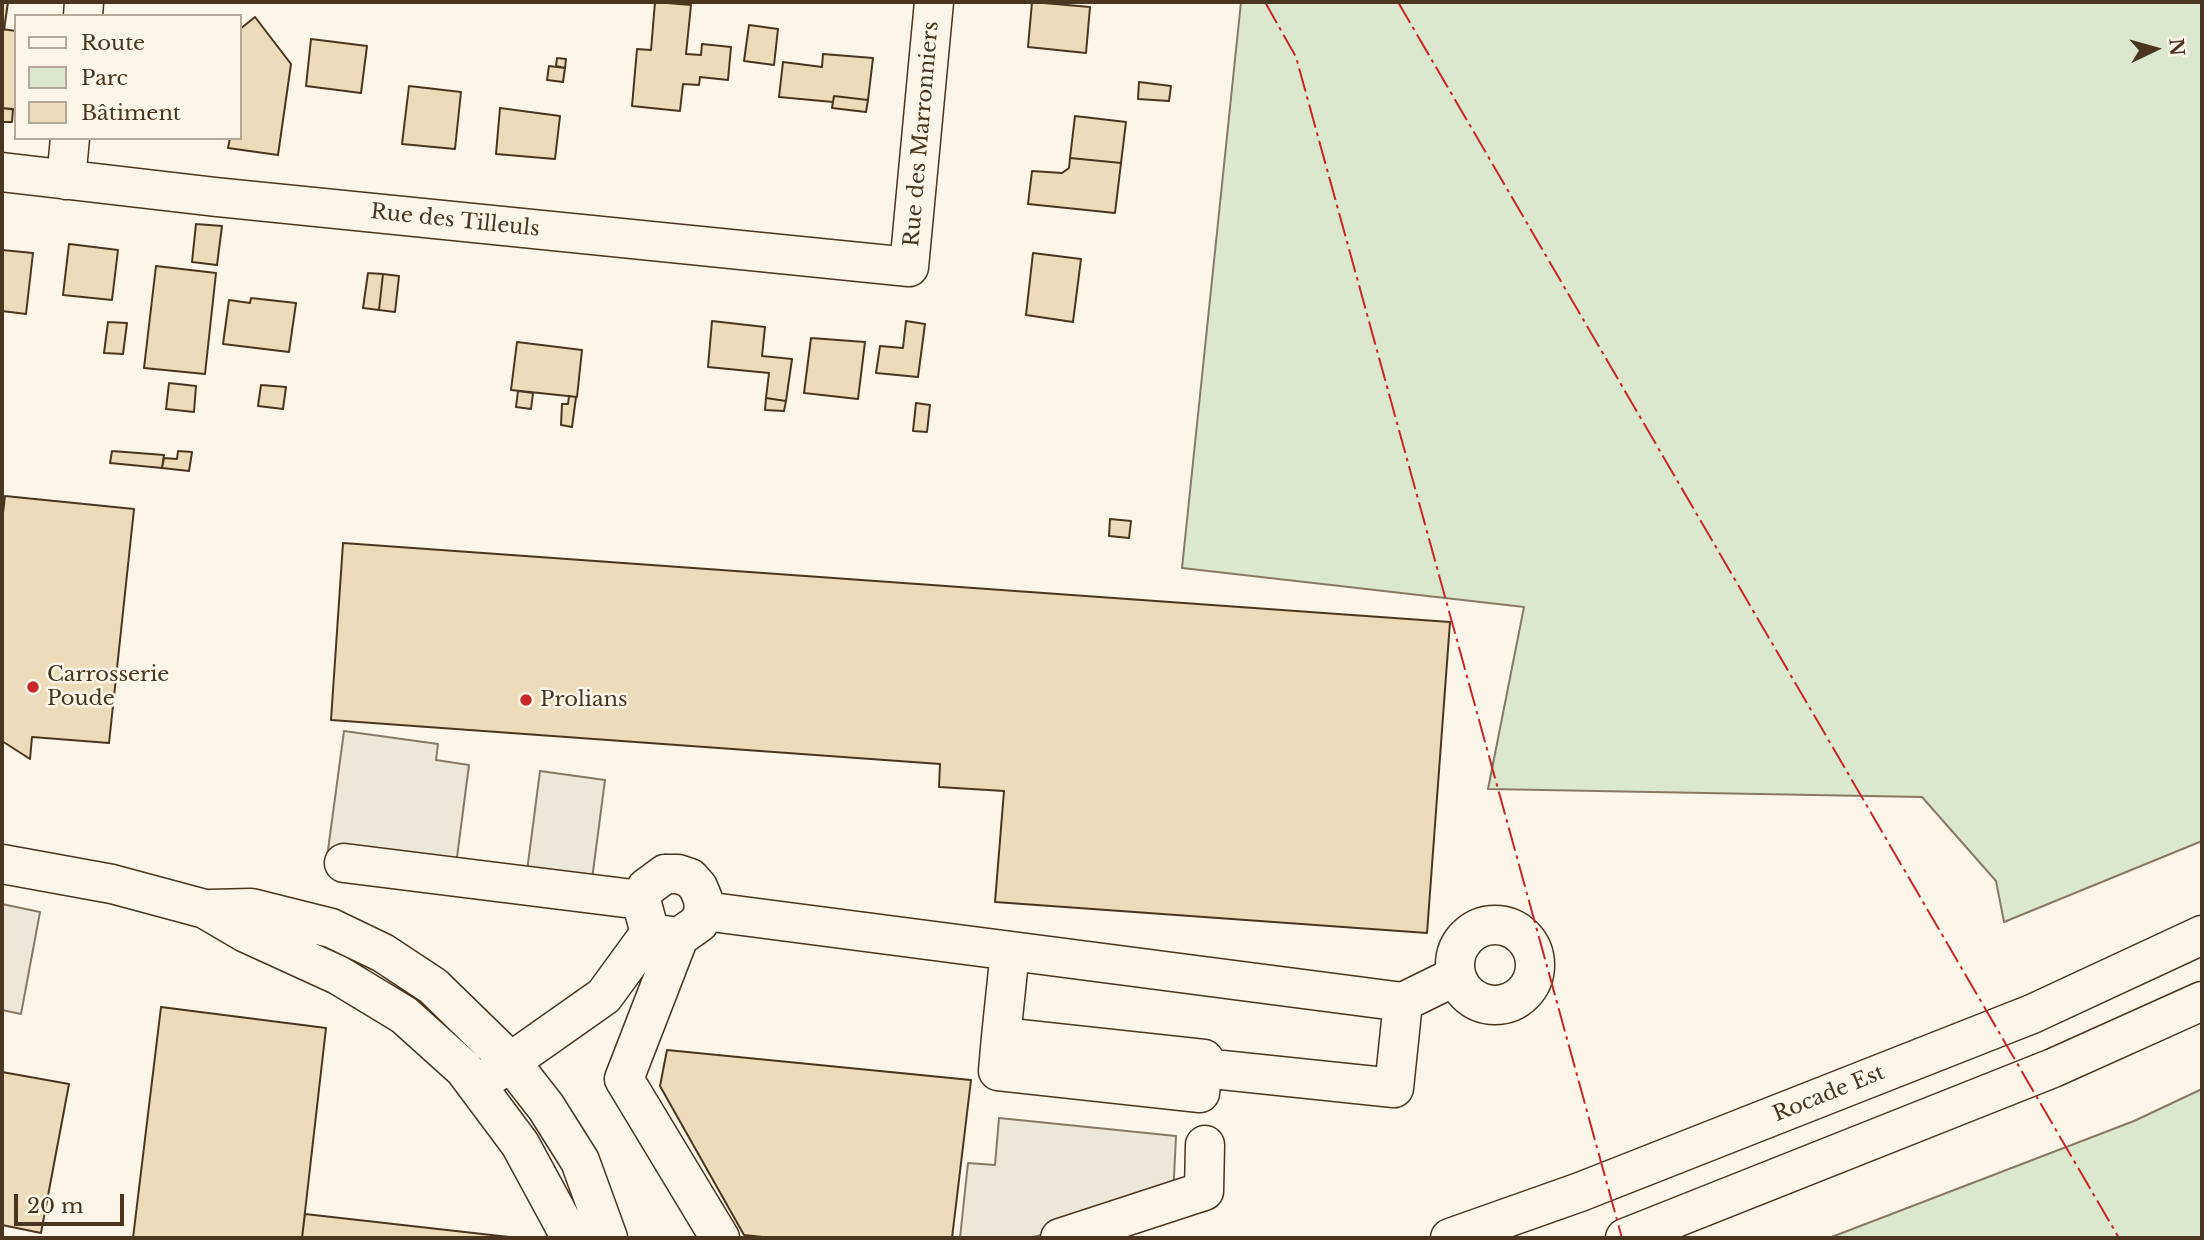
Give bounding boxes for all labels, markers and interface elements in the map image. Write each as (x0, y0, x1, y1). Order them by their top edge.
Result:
legend (14, 14, 242, 140)
north arrow (2120, 14, 2190, 84)
street label: Rue des Marronniers (900, 20, 944, 248)
text: Route (81, 30, 145, 56)
text: N (2164, 37, 2189, 57)
text: Parc (81, 65, 128, 91)
text: Bâtiment (81, 100, 181, 126)
street label: Rue des Tilleuls (369, 200, 541, 242)
place label: Carrosserie Poude (47, 662, 169, 712)
marker: Carrosserie Poude (25, 679, 41, 695)
place label: Prolians (540, 687, 628, 713)
marker: Prolians (518, 692, 534, 708)
street label: Rocade Est (1770, 1060, 1888, 1128)
scale bar (18, 1180, 128, 1224)
text: 20 m (27, 1193, 84, 1219)

